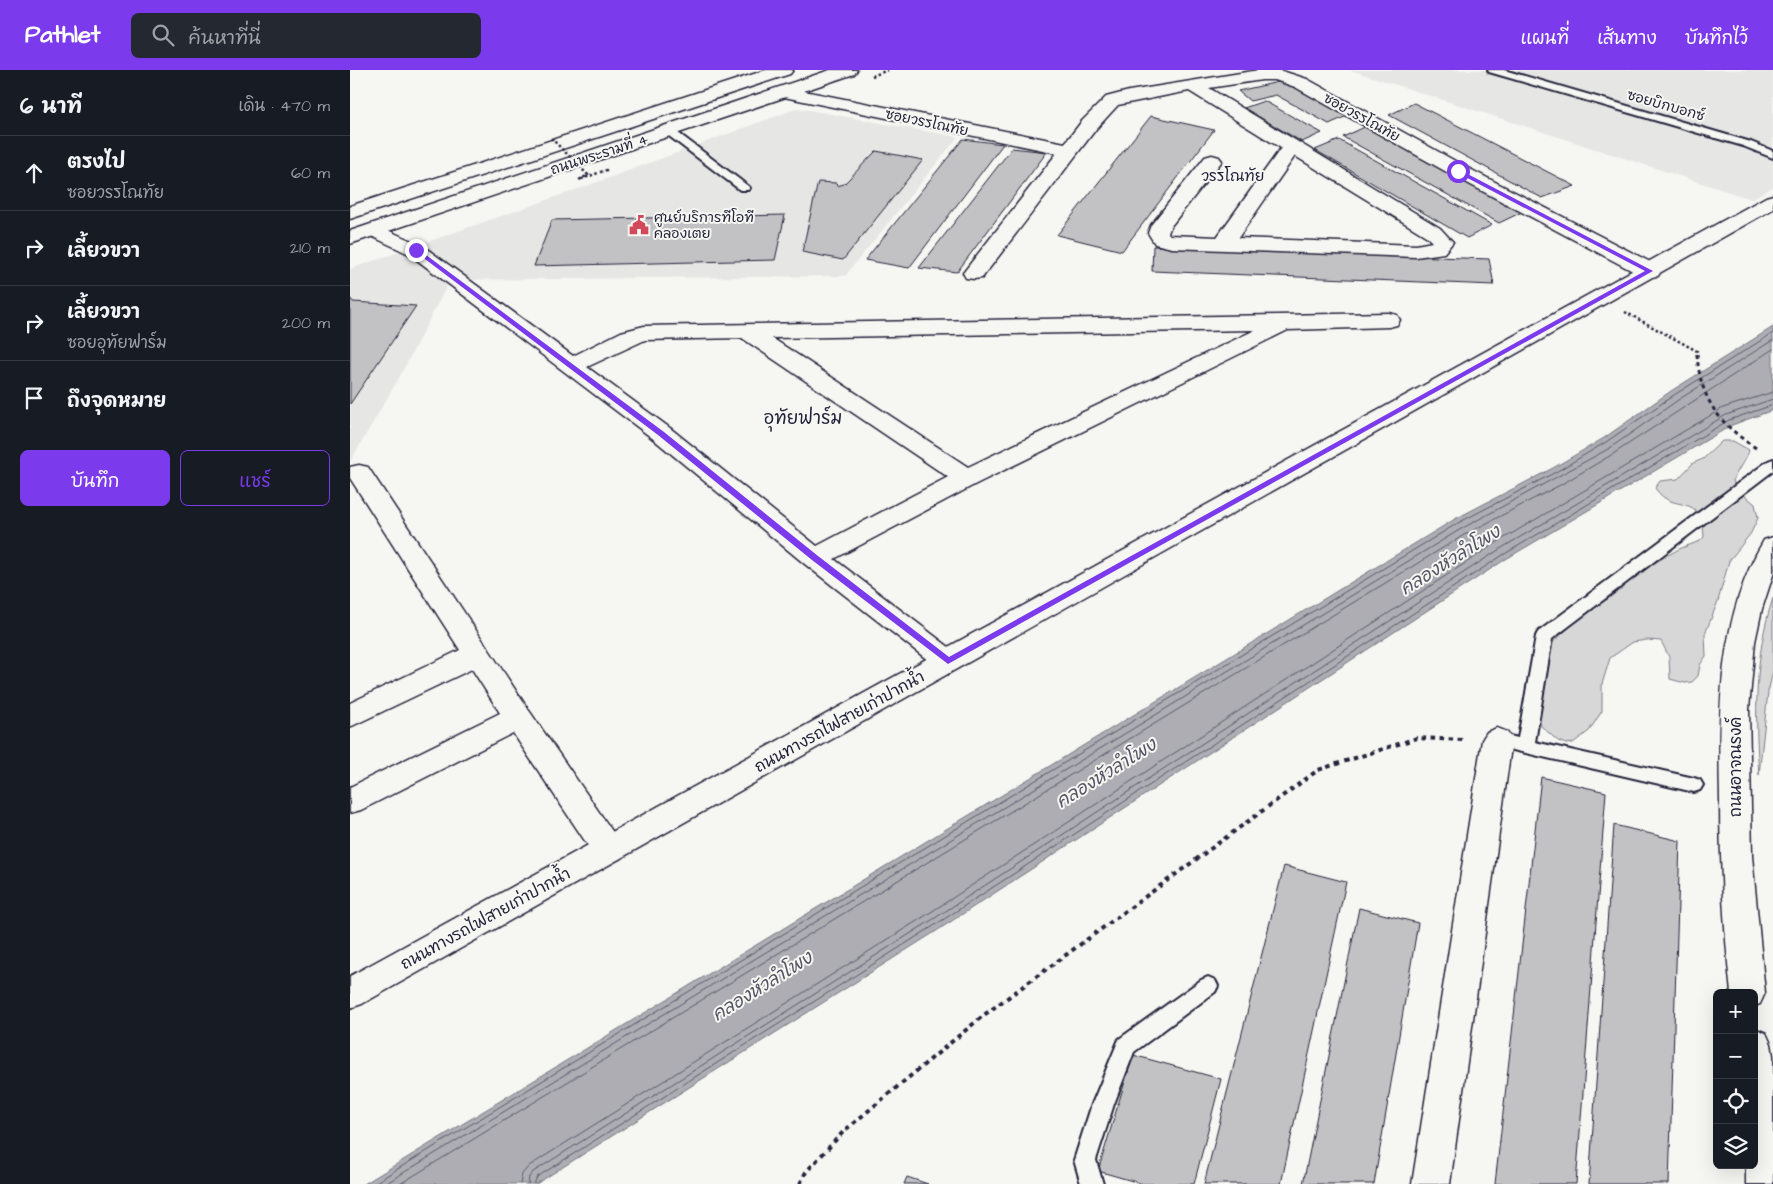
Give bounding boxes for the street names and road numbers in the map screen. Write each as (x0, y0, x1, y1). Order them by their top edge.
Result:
street label: ซอยบิกบอกซ์ (1625, 85, 1707, 127)
street label: ซอยวรรโณทัย (1320, 89, 1404, 147)
street label: ซอยวรรโณทัย (883, 104, 970, 142)
street label: ถนนพระรามที่ 4 (547, 126, 651, 180)
street label: ถนนทางรถไฟสายเก่าปากน้ำ (748, 661, 929, 778)
street label: ถนนอาจณรงค์ (1724, 717, 1747, 817)
street label: ถนนทางรถไฟสายเก่าปากน้ำ (394, 858, 575, 975)

